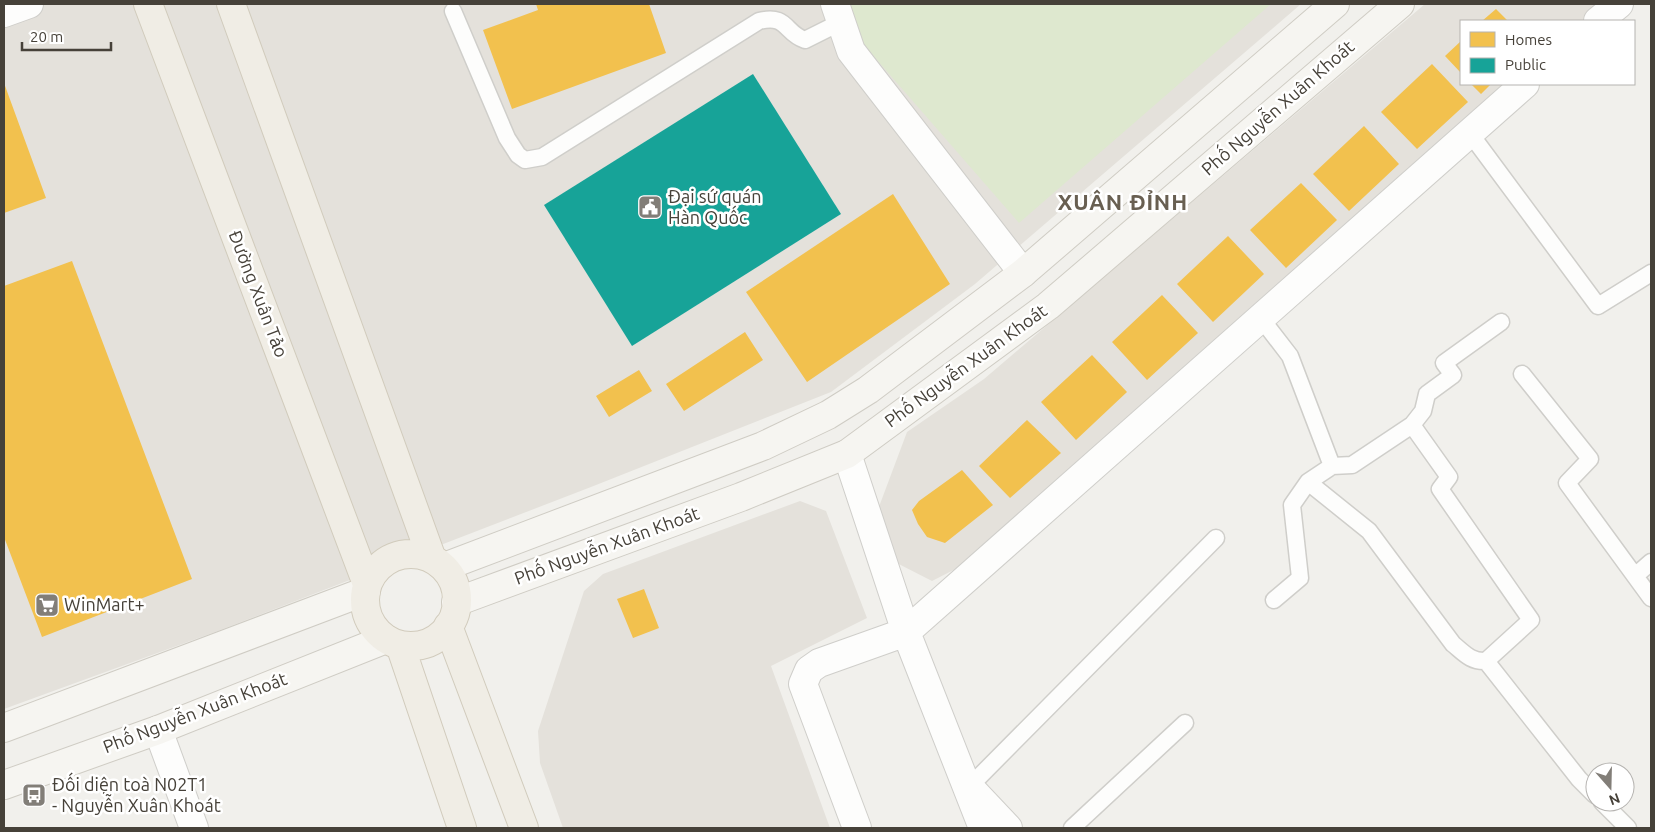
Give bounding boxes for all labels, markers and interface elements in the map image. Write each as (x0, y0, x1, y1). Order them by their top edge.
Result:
scale bar (22, 20, 111, 52)
legend (1460, 20, 1635, 85)
text: 20 m (30, 28, 63, 45)
text: Homes (1505, 31, 1552, 48)
street label: Phố Nguyễn Xuân Khoát (1196, 34, 1358, 179)
text: Public (1505, 56, 1546, 73)
place label: Đại sứ quán Hàn Quốc (668, 186, 762, 228)
district label: XUÂN ĐỈNH (1058, 189, 1188, 214)
public building icon: Đại sứ quán Hàn Quốc (637, 194, 663, 220)
street label: Đường Xuân Tảo (226, 227, 292, 360)
street label: Phố Nguyễn Xuân Khoát (879, 298, 1050, 431)
street label: Phố Nguyễn Xuân Khoát (511, 500, 702, 588)
supermarket icon: WinMart+ (34, 592, 60, 618)
place label: WinMart+ (64, 594, 145, 614)
street label: Phố Nguyễn Xuân Khoát (99, 665, 289, 756)
north arrow (1585, 762, 1635, 812)
place label: Đối diện toà N02T1 - Nguyễn Xuân Khoát (52, 772, 221, 815)
bus stop icon: Đối diện toà N02T1 - Nguyễn Xuân Khoát (21, 782, 47, 808)
text: N (1607, 790, 1622, 809)

